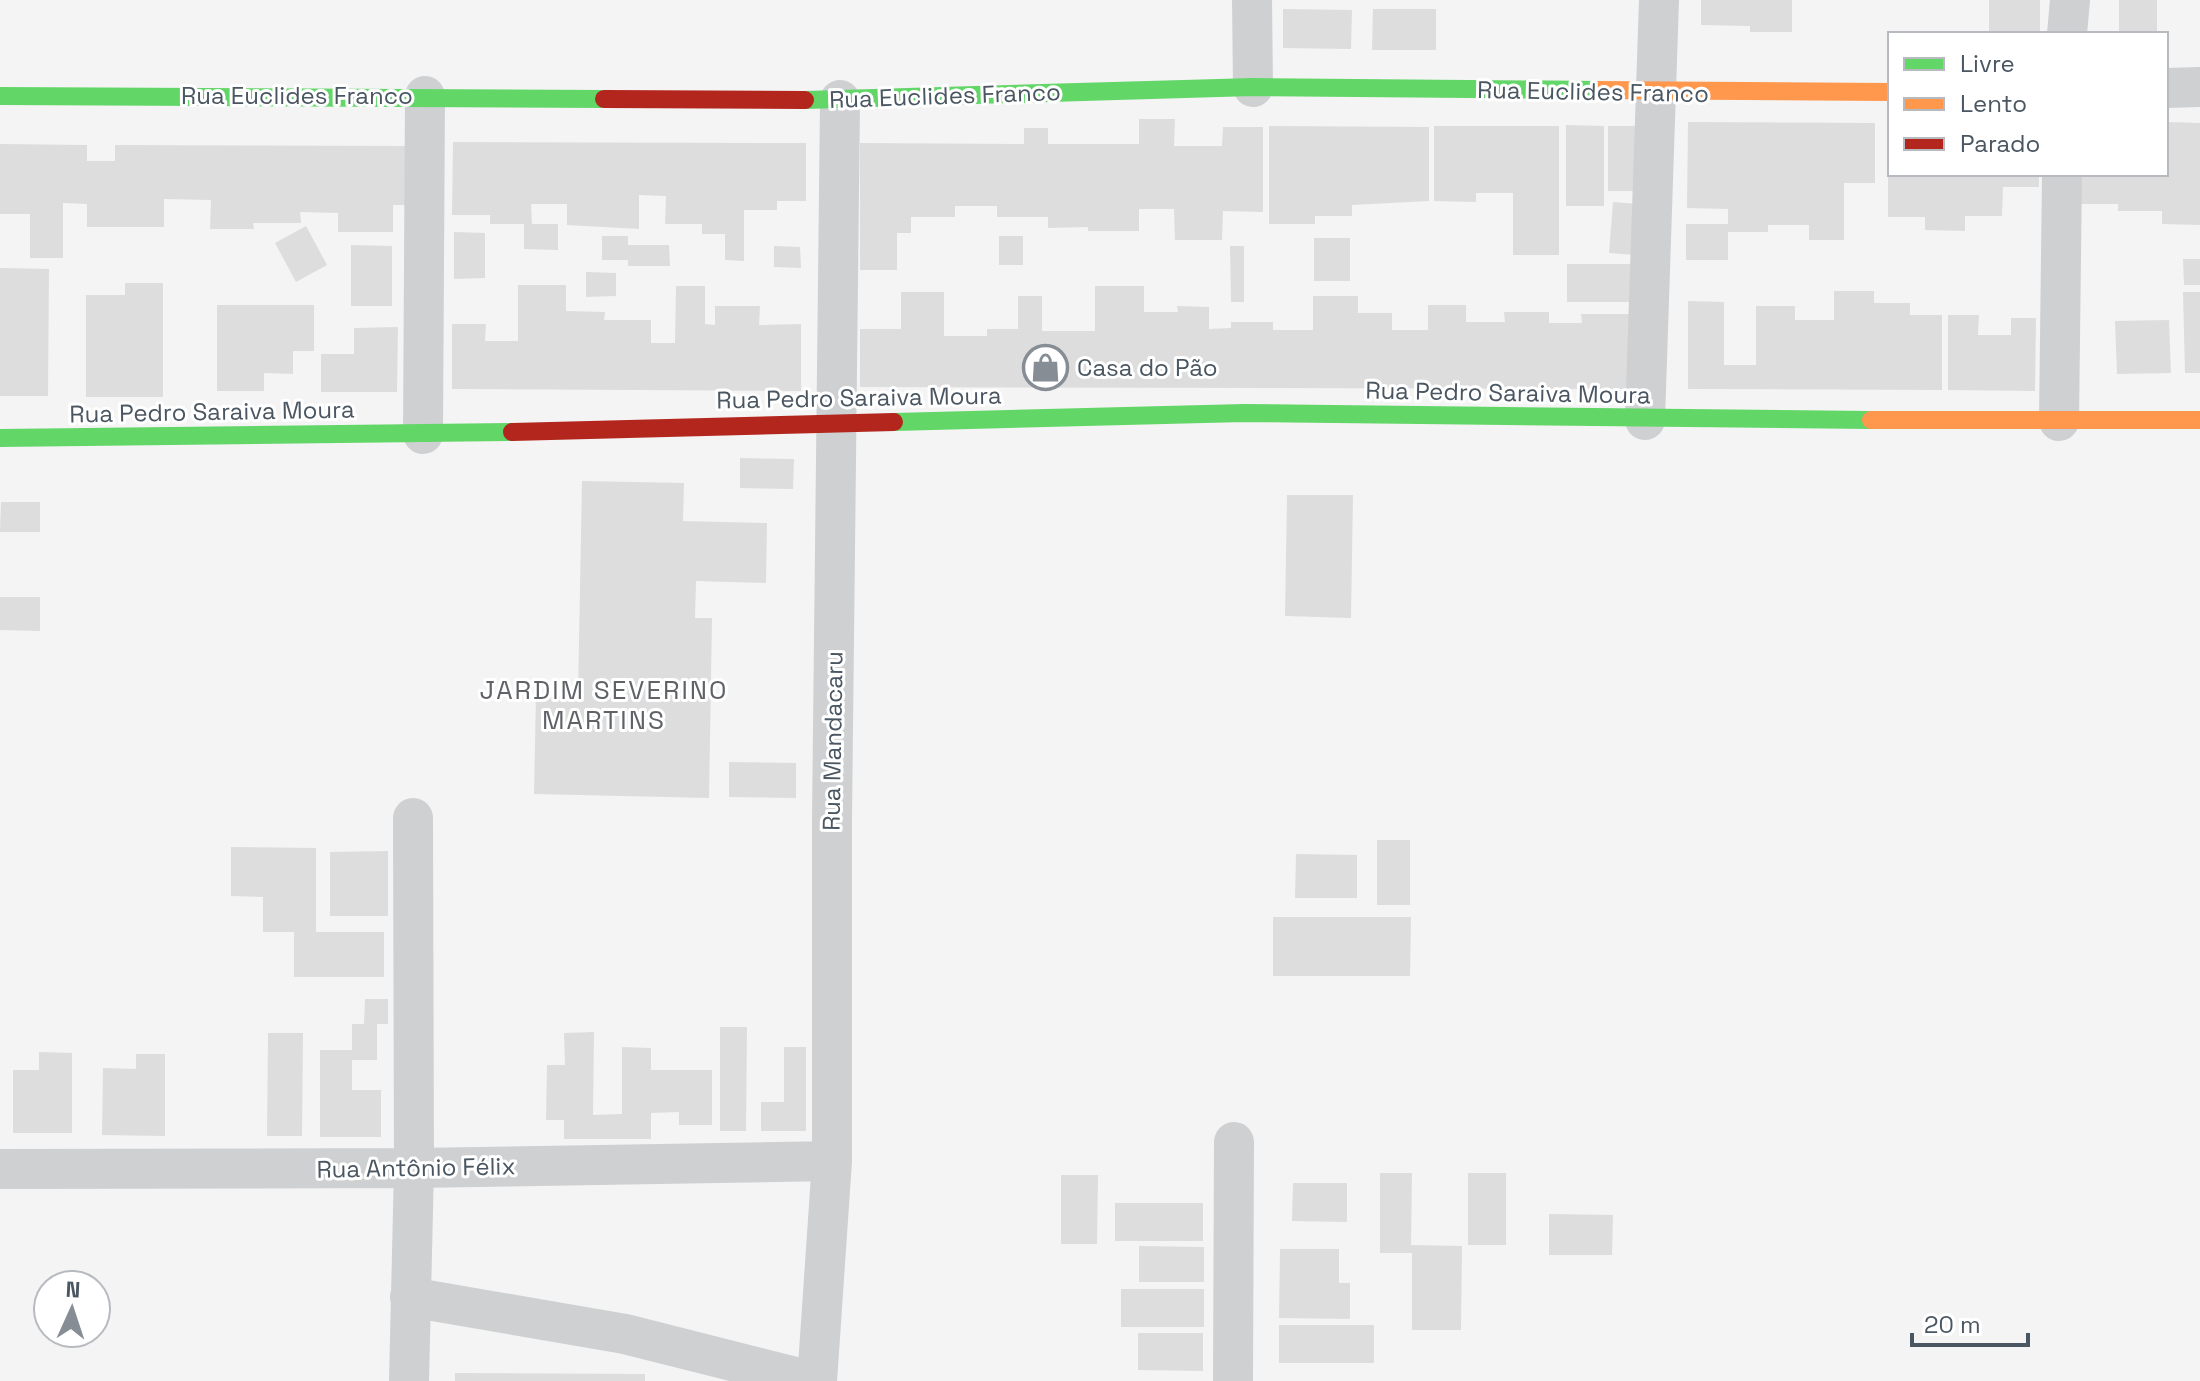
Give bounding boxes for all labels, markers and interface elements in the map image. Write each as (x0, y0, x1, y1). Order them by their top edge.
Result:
legend (1888, 32, 2168, 176)
text: Livre (1960, 48, 2015, 79)
street label: Rua Euclides Franco (1477, 74, 1709, 109)
street label: Rua Euclides Franco (829, 76, 1061, 115)
street label: Rua Euclides Franco (181, 80, 413, 111)
text: Lento (1960, 88, 2027, 119)
text: Parado (1960, 128, 2040, 159)
shop icon: Casa do Pão (1022, 344, 1070, 392)
place label: Casa do Pão (1077, 352, 1218, 383)
street label: Rua Pedro Saraiva Moura (1365, 375, 1651, 410)
street label: Rua Pedro Saraiva Moura (716, 380, 1002, 415)
street label: Rua Pedro Saraiva Moura (69, 394, 355, 429)
street label: Rua Mandacaru (815, 651, 850, 831)
district label: JARDIM SEVERINO MARTINS (480, 673, 728, 737)
street label: Rua Antônio Félix (316, 1150, 516, 1185)
north arrow (32, 1269, 112, 1349)
text: N (65, 1275, 81, 1303)
scale bar (1912, 1297, 2028, 1347)
text: 20 m (1924, 1309, 1981, 1340)

